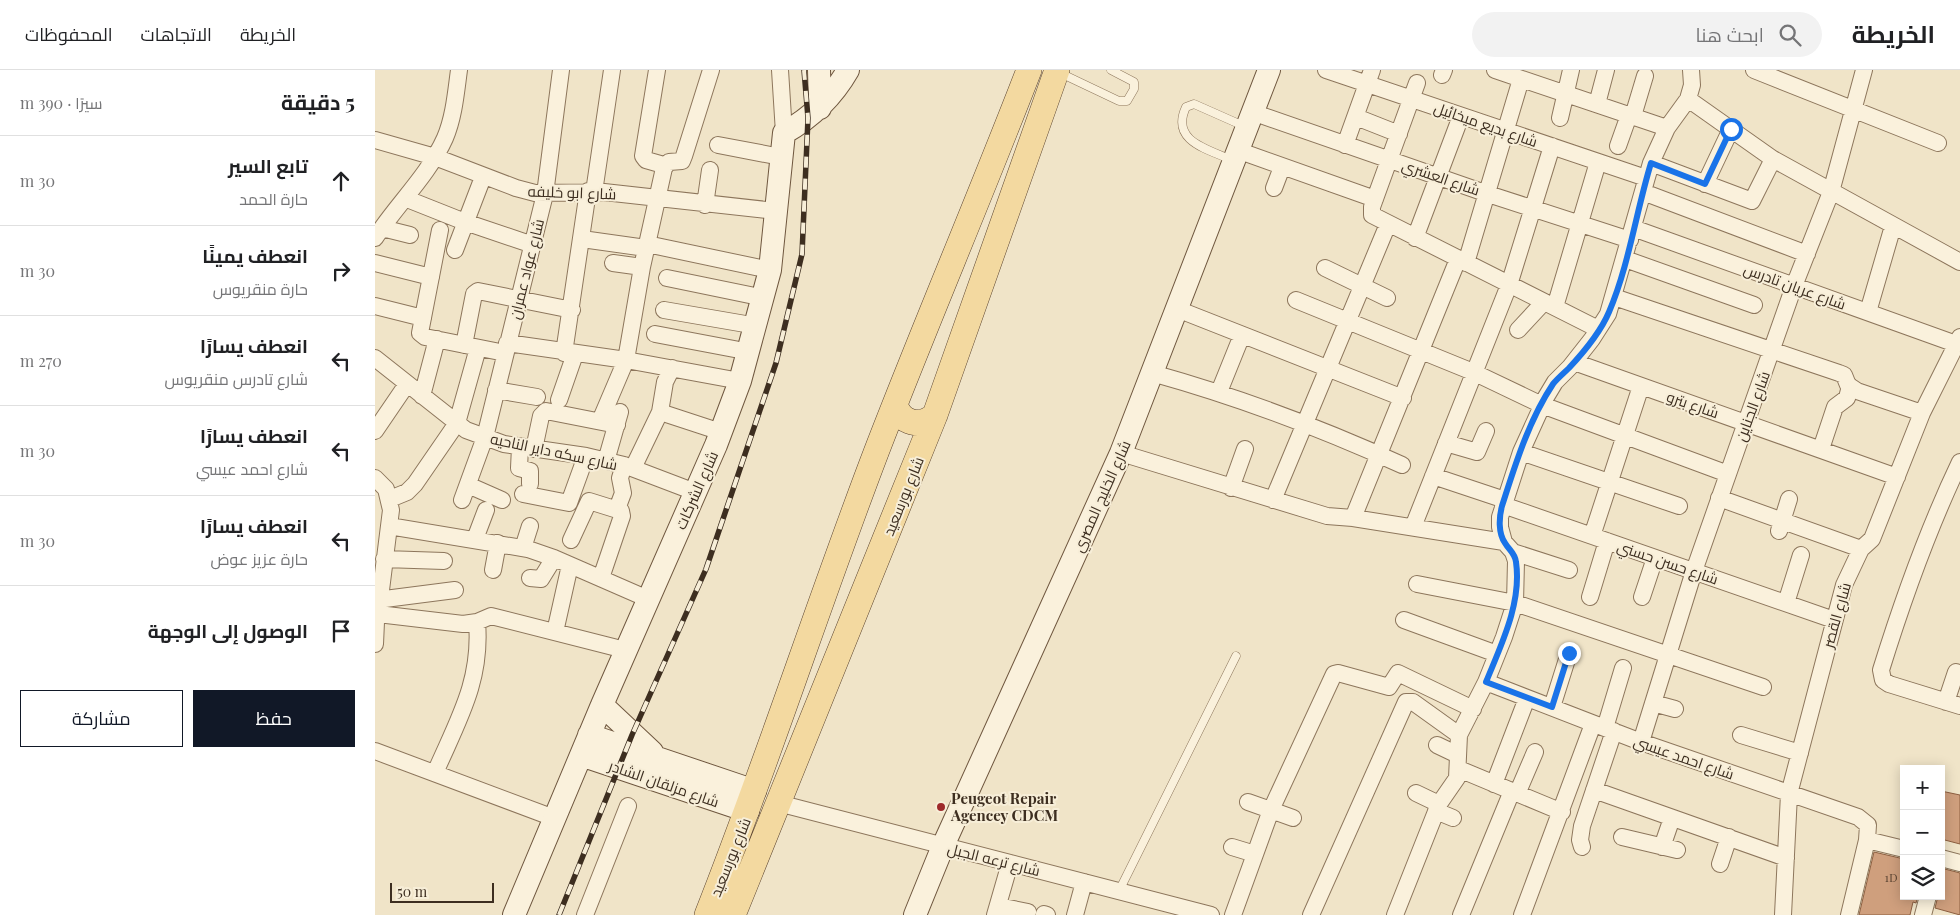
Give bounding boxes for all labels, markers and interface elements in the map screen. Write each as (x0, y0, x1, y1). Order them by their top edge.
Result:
search box (1472, 12, 1822, 57)
text: الخريطة (1852, 17, 1935, 49)
text: ابحث هنا (1696, 21, 1764, 47)
icon: search (1776, 21, 1804, 49)
text: المحفوظات (25, 22, 113, 46)
text: الاتجاهات (141, 22, 212, 46)
text: الخريطة (240, 22, 296, 46)
text: 5 دقيقة (281, 87, 355, 115)
text: سيرًا · 390 m (20, 92, 102, 113)
street label: شارع بديع ميخائيل (1431, 97, 1541, 153)
route start (1720, 118, 1743, 141)
text: تابع السير (228, 152, 308, 178)
street label: شارع العشري (1398, 154, 1483, 202)
icon: ahead (327, 167, 355, 195)
text: 30 m (20, 170, 55, 191)
street label: شارع ابو خليفه (527, 180, 617, 206)
text: حارة الحمد (239, 188, 308, 209)
street label: شارع عواد عمران (504, 217, 550, 322)
text: انعطف يمينًا (202, 242, 308, 268)
icon: right (327, 257, 355, 285)
street label: شارع عريان تادرس (1740, 258, 1849, 316)
text: 30 m (20, 260, 55, 281)
text: حارة منقريوس (213, 278, 308, 299)
text: انعطف يسارًا (200, 332, 308, 358)
icon: left (327, 347, 355, 375)
text: 270 m (20, 350, 62, 371)
text: شارع تادرس منقريوس (165, 368, 308, 389)
street label: شارع الجناين (1730, 368, 1776, 445)
street label: شارع بترو (1664, 386, 1722, 424)
text: انعطف يسارًا (200, 422, 308, 448)
street label: شارع سكه داير الناحيه (488, 428, 619, 476)
icon: left (327, 437, 355, 465)
street label: شارع الخليج المصري (1067, 437, 1137, 556)
text: 30 m (20, 440, 55, 461)
street label: شارع الشركات (670, 448, 724, 533)
street label: شارع بورسعيد (878, 453, 930, 539)
text: شارع احمد عيسي (196, 458, 308, 479)
text: انعطف يسارًا (200, 512, 308, 538)
icon: left (327, 527, 355, 555)
text: 30 m (20, 530, 55, 551)
street label: شارع حسن حسني (1614, 535, 1721, 592)
text: حارة عزيز عوض (210, 548, 308, 569)
street label: شارع القصر (1817, 580, 1857, 652)
text: الوصول إلى الوجهة (148, 617, 308, 643)
icon: arrive (327, 617, 355, 645)
route end (1558, 642, 1581, 665)
button: مشاركة (20, 690, 183, 747)
button: حفظ (193, 690, 355, 747)
street label: شارع احمد عيسي (1630, 730, 1737, 786)
street label: شارع مزلقان الشادر (605, 754, 722, 813)
map controls (1900, 765, 1945, 900)
button: + (1900, 765, 1945, 810)
place label: Peugeot Repair Agencey CDCM (950, 788, 1058, 825)
marker: Peugeot Repair Agencey CDCM (935, 801, 947, 813)
button: − (1900, 810, 1945, 855)
street label: شارع بورسعيد (705, 814, 757, 900)
street label: شارع ترعه الجبل (945, 838, 1042, 882)
button: layers (1900, 855, 1945, 900)
house number: 1D (1884, 869, 1898, 885)
scale bar (390, 880, 494, 903)
text: 50 m (397, 882, 427, 901)

